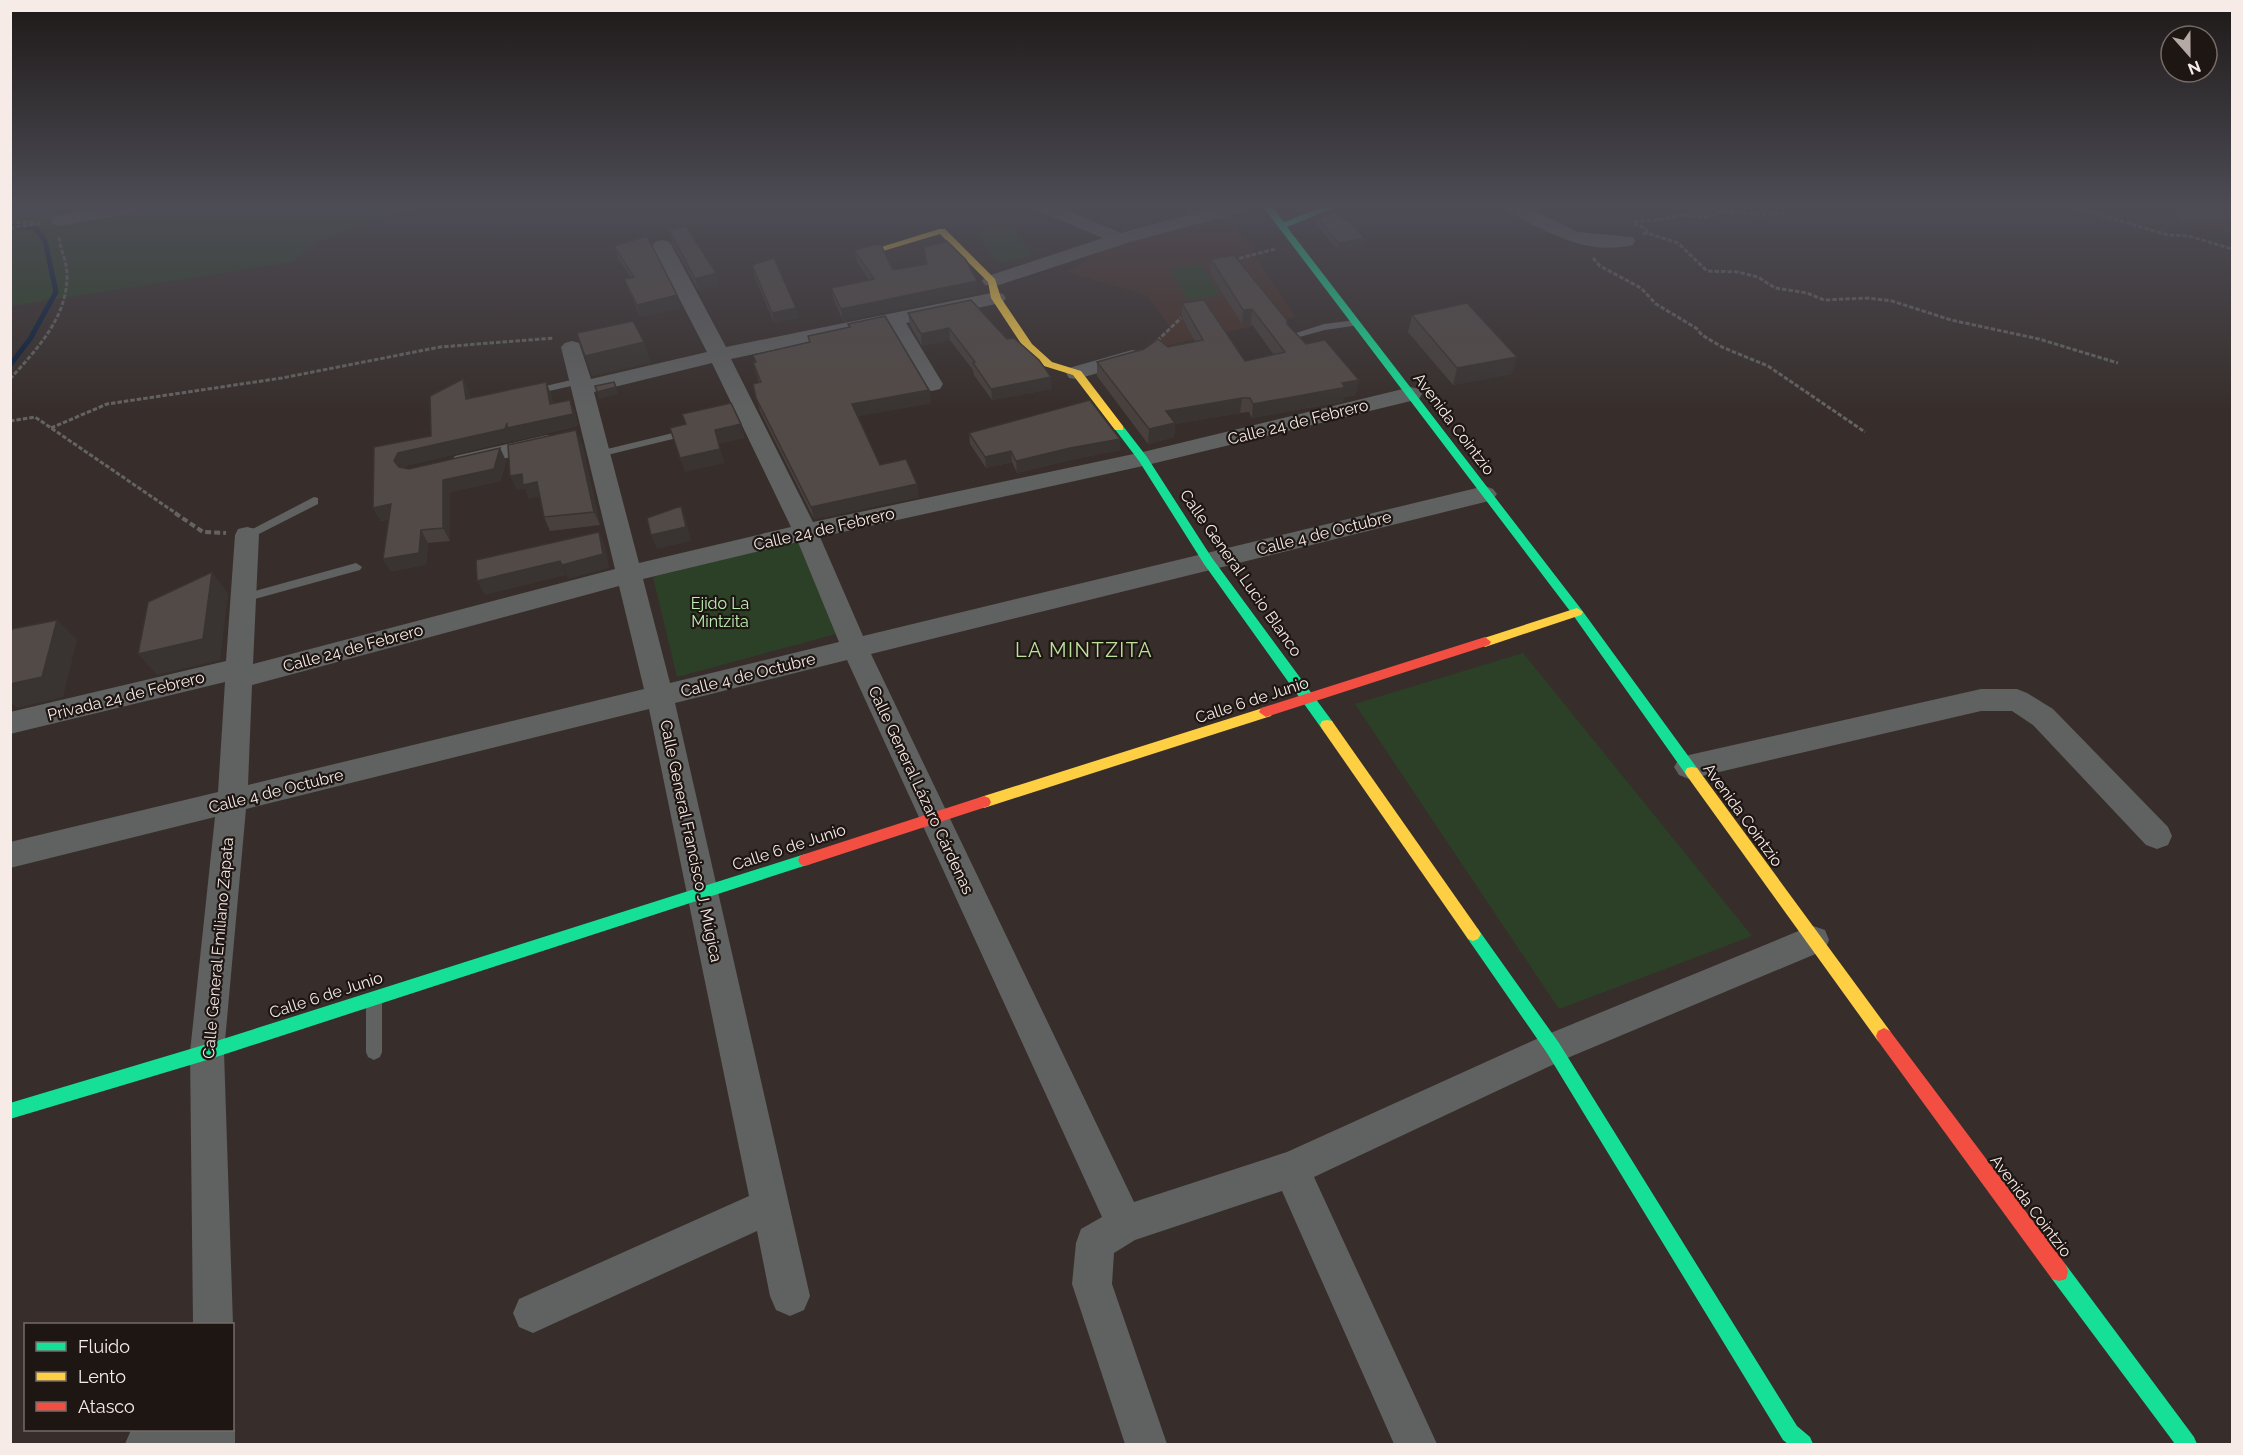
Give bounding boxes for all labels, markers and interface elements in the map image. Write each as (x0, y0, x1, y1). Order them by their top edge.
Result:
north arrow (2159, 24, 2219, 84)
text: N (2185, 56, 2203, 79)
street label: Avenida Cointzio (1409, 369, 1499, 479)
street label: Calle 24 de Febrero (1226, 395, 1370, 449)
street label: Calle General Lucio Blanco (1176, 486, 1306, 660)
street label: Calle 24 de Febrero (752, 504, 896, 554)
street label: Calle 4 de Octubre (1255, 507, 1393, 559)
park label: Ejido La Mintzita (691, 594, 749, 631)
street label: Calle 24 de Febrero (281, 620, 425, 676)
district label: LA MINTZITA (1015, 638, 1153, 662)
street label: Calle 4 de Octubre (679, 649, 817, 701)
street label: Privada 24 de Febrero (45, 667, 207, 725)
street label: Calle 6 de Junio (1193, 673, 1311, 727)
street label: Calle General Lázaro Cárdenas (864, 683, 978, 897)
street label: Calle General Francisco J. Múgica (656, 718, 726, 964)
street label: Avenida Cointzio (1699, 760, 1787, 870)
street label: Calle 4 de Octubre (207, 765, 345, 817)
street label: Calle 6 de Junio (730, 820, 848, 874)
street label: Calle General Emiliano Zapata (199, 836, 237, 1060)
street label: Calle 6 de Junio (267, 968, 385, 1022)
street label: Avenida Cointzio (1986, 1151, 2076, 1261)
legend (24, 1323, 234, 1431)
text: Fluido (78, 1336, 130, 1357)
text: Lento (78, 1366, 126, 1387)
text: Atasco (78, 1396, 135, 1417)

